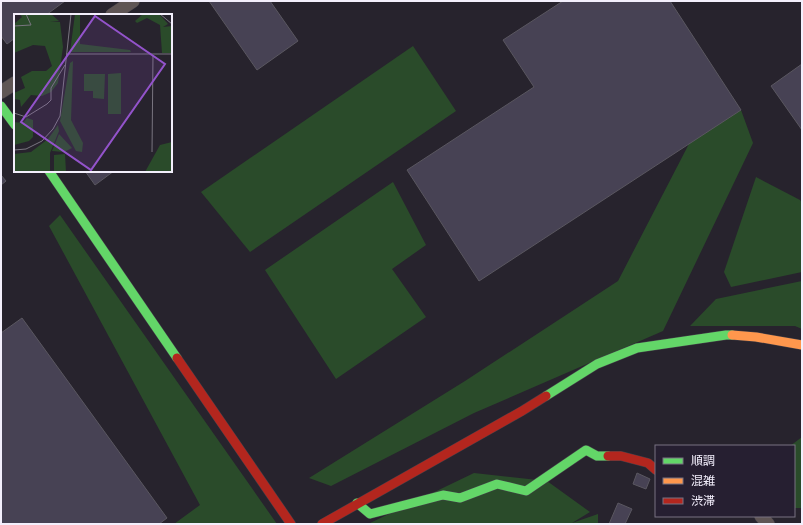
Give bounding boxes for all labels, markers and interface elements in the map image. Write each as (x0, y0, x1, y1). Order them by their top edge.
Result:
inset map (14, 14, 172, 172)
legend (655, 445, 795, 517)
text: 順調 (691, 454, 715, 468)
text: 混雑 (691, 474, 715, 488)
text: 渋滞 (691, 494, 715, 508)

